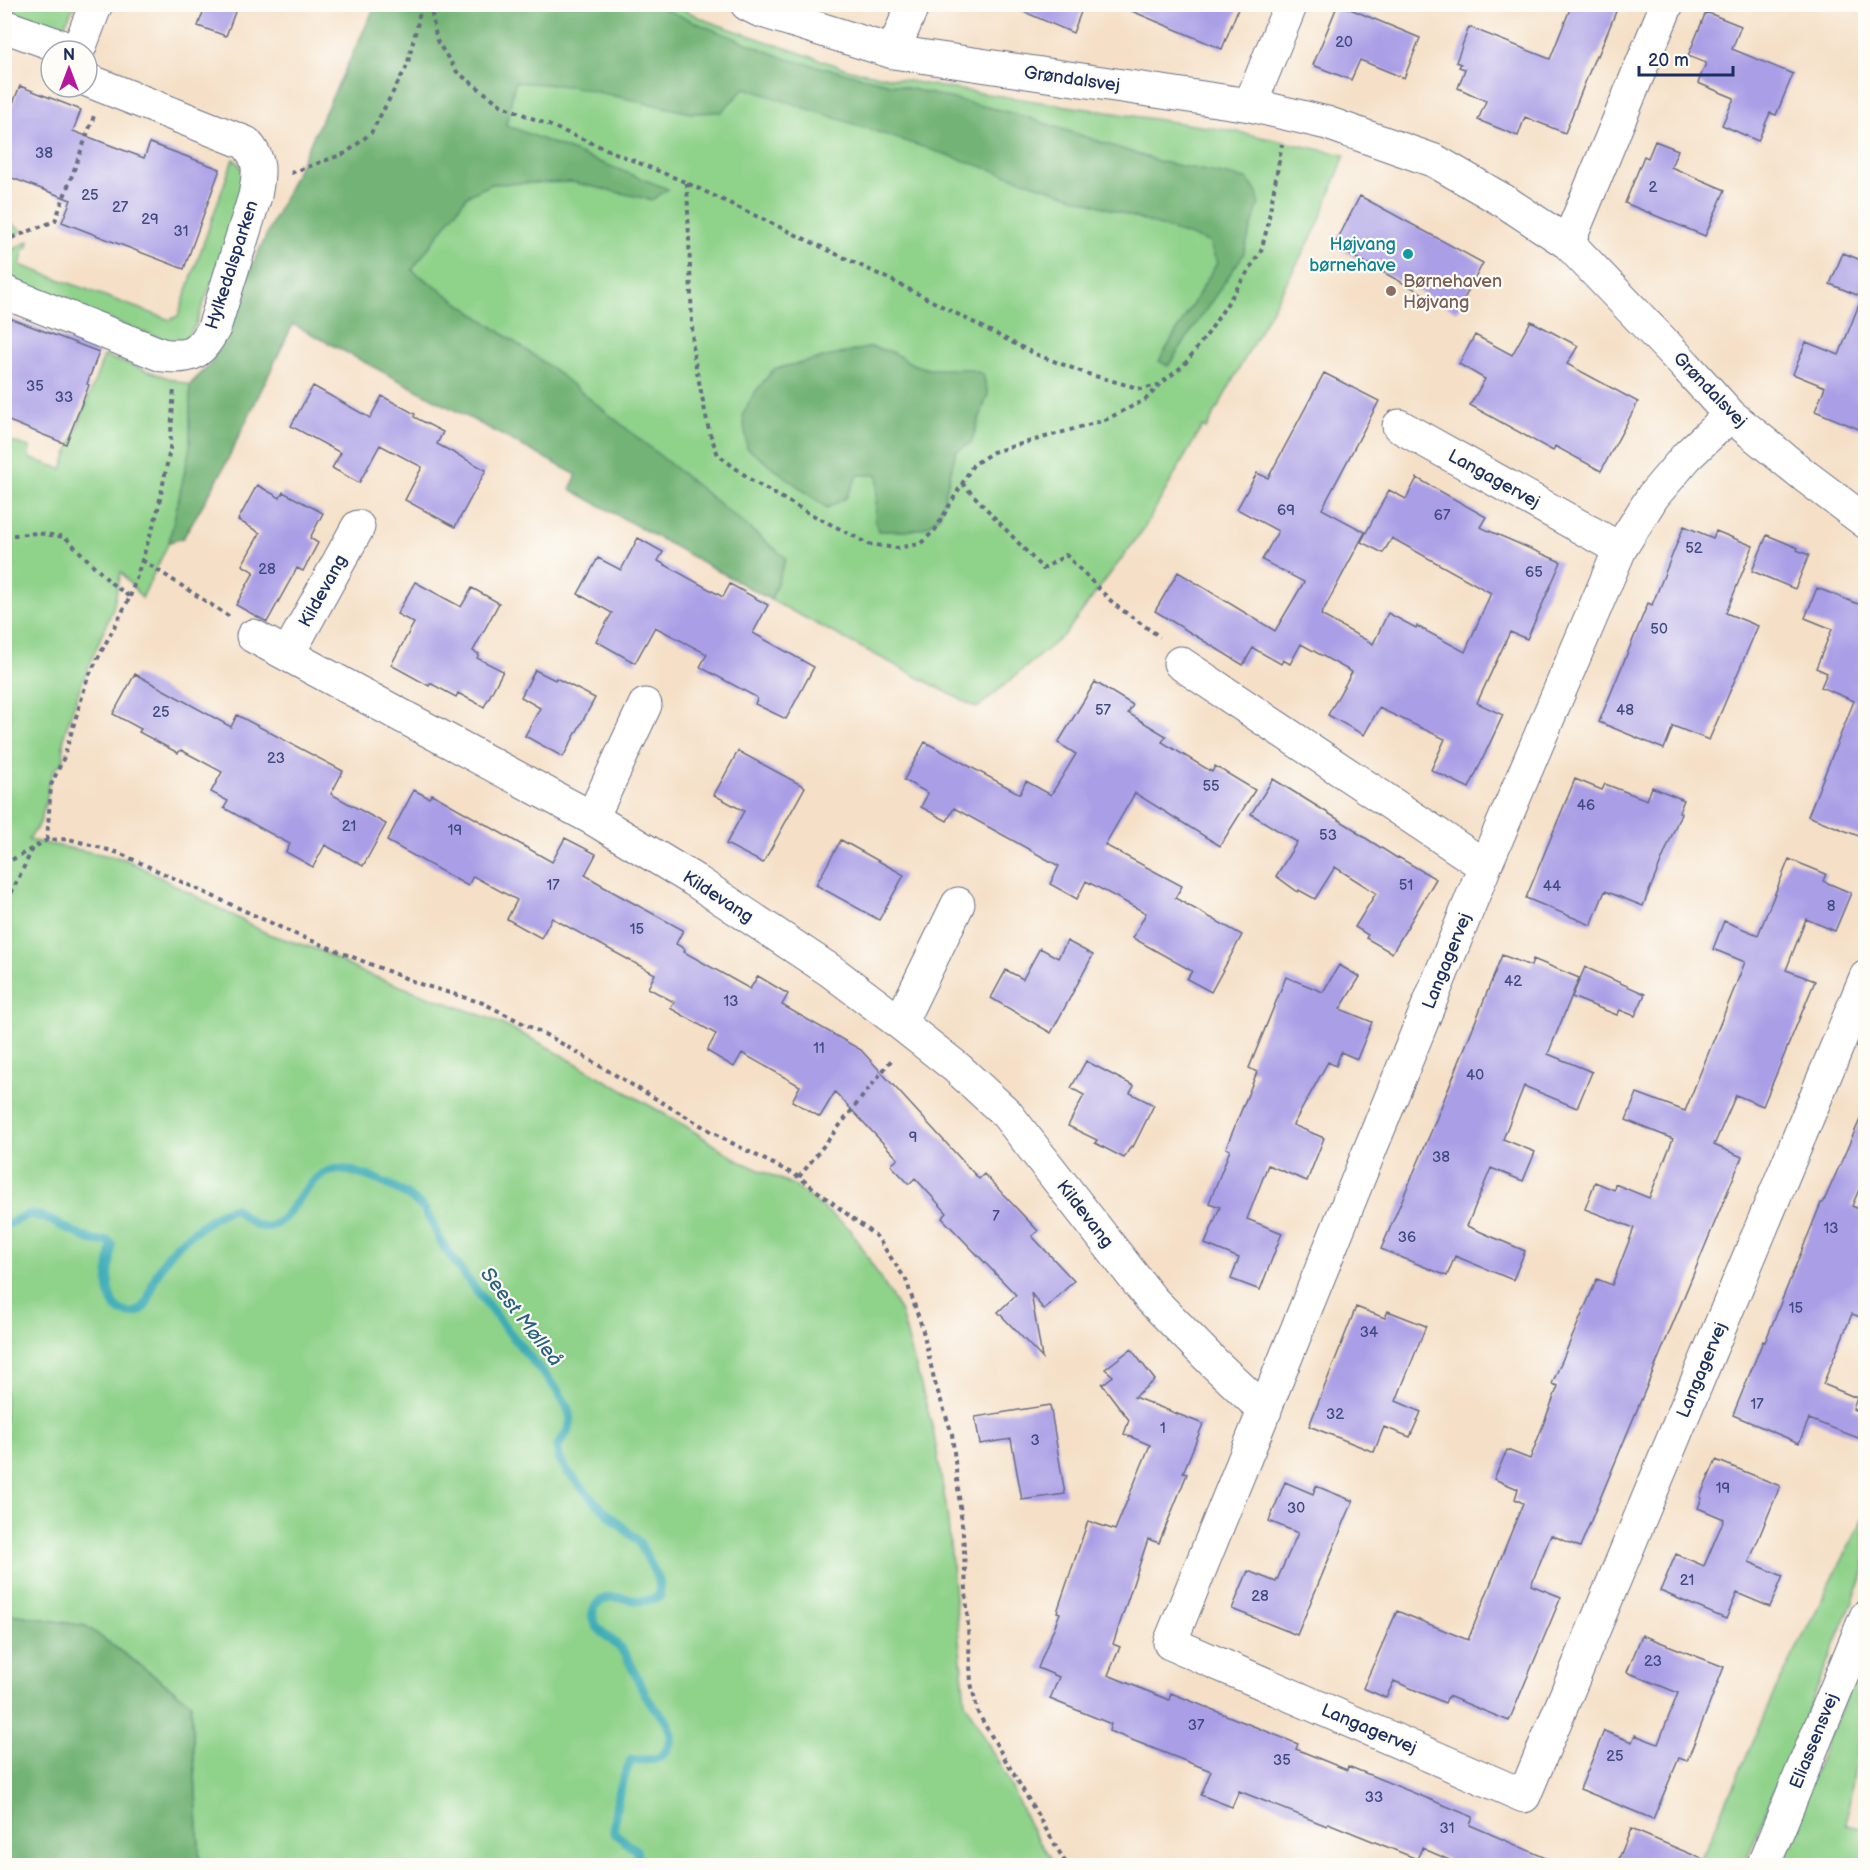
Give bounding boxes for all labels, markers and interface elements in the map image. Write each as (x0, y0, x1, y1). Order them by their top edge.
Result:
house number: 20 (1335, 33, 1353, 52)
north arrow (39, 39, 99, 99)
scale bar (1639, 39, 1734, 77)
text: N (63, 46, 75, 65)
text: 20 m (1648, 50, 1689, 71)
street label: Grøndalsvej (1023, 62, 1121, 96)
house number: 38 (35, 144, 53, 163)
house number: 2 (1649, 178, 1658, 197)
house number: 25 (81, 186, 99, 205)
house number: 27 (112, 198, 129, 217)
street label: Hylkedalsparken (201, 198, 263, 332)
house number: 29 (141, 210, 159, 229)
house number: 31 (173, 222, 189, 241)
place label: Højvang børnehave (1309, 234, 1396, 276)
marker: Højvang børnehave (1401, 247, 1415, 261)
place label: Børnehaven Højvang (1403, 271, 1502, 313)
marker: Børnehaven Højvang (1384, 284, 1398, 298)
street label: Grøndalsvej (1669, 348, 1751, 432)
house number: 35 (26, 377, 44, 396)
house number: 33 (55, 388, 73, 407)
street label: Langagervej (1444, 445, 1544, 513)
house number: 69 (1277, 501, 1295, 520)
house number: 67 (1434, 506, 1451, 525)
house number: 52 (1685, 539, 1703, 558)
street label: Kildevang (294, 551, 352, 631)
house number: 28 (258, 560, 276, 579)
house number: 65 (1525, 563, 1543, 582)
house number: 50 (1650, 620, 1668, 639)
house number: 57 (1095, 701, 1112, 720)
house number: 48 (1616, 701, 1634, 720)
house number: 25 (152, 703, 170, 722)
house number: 23 (267, 749, 285, 768)
house number: 55 (1202, 777, 1220, 796)
house number: 46 (1577, 796, 1595, 815)
house number: 21 (342, 817, 356, 836)
house number: 19 (448, 821, 462, 840)
house number: 53 (1319, 826, 1337, 845)
street label: Kildevang (679, 866, 757, 928)
house number: 17 (546, 876, 560, 895)
house number: 51 (1399, 876, 1413, 895)
house number: 44 (1543, 877, 1561, 896)
house number: 8 (1827, 897, 1836, 916)
street label: Langagervej (1418, 910, 1476, 1012)
house number: 15 (630, 920, 644, 939)
house number: 42 (1504, 972, 1522, 991)
house number: 13 (723, 992, 739, 1011)
house number: 11 (813, 1039, 825, 1058)
house number: 40 (1466, 1066, 1484, 1085)
house number: 9 (909, 1128, 917, 1147)
house number: 38 (1432, 1148, 1450, 1167)
street label: Kildevang (1052, 1176, 1118, 1252)
house number: 7 (992, 1207, 1000, 1226)
house number: 13 (1823, 1219, 1839, 1238)
house number: 36 (1398, 1228, 1416, 1247)
water label: Seest Mølleå (475, 1263, 567, 1371)
house number: 15 (1789, 1299, 1803, 1318)
street label: Langagervej (1672, 1319, 1732, 1421)
house number: 34 (1360, 1323, 1378, 1342)
house number: 17 (1750, 1395, 1764, 1414)
house number: 32 (1326, 1405, 1344, 1424)
house number: 1 (1160, 1419, 1166, 1438)
house number: 3 (1030, 1431, 1040, 1450)
house number: 19 (1716, 1479, 1730, 1498)
house number: 30 (1287, 1499, 1305, 1518)
house number: 21 (1680, 1571, 1694, 1590)
house number: 28 (1251, 1587, 1269, 1606)
house number: 23 (1644, 1652, 1662, 1671)
street label: Eliassensvej (1785, 1690, 1843, 1792)
street label: Langagervej (1318, 1699, 1420, 1759)
house number: 37 (1188, 1716, 1205, 1735)
house number: 25 (1606, 1747, 1624, 1766)
house number: 35 (1273, 1751, 1291, 1770)
house number: 33 (1365, 1788, 1383, 1807)
house number: 31 (1439, 1819, 1455, 1838)

